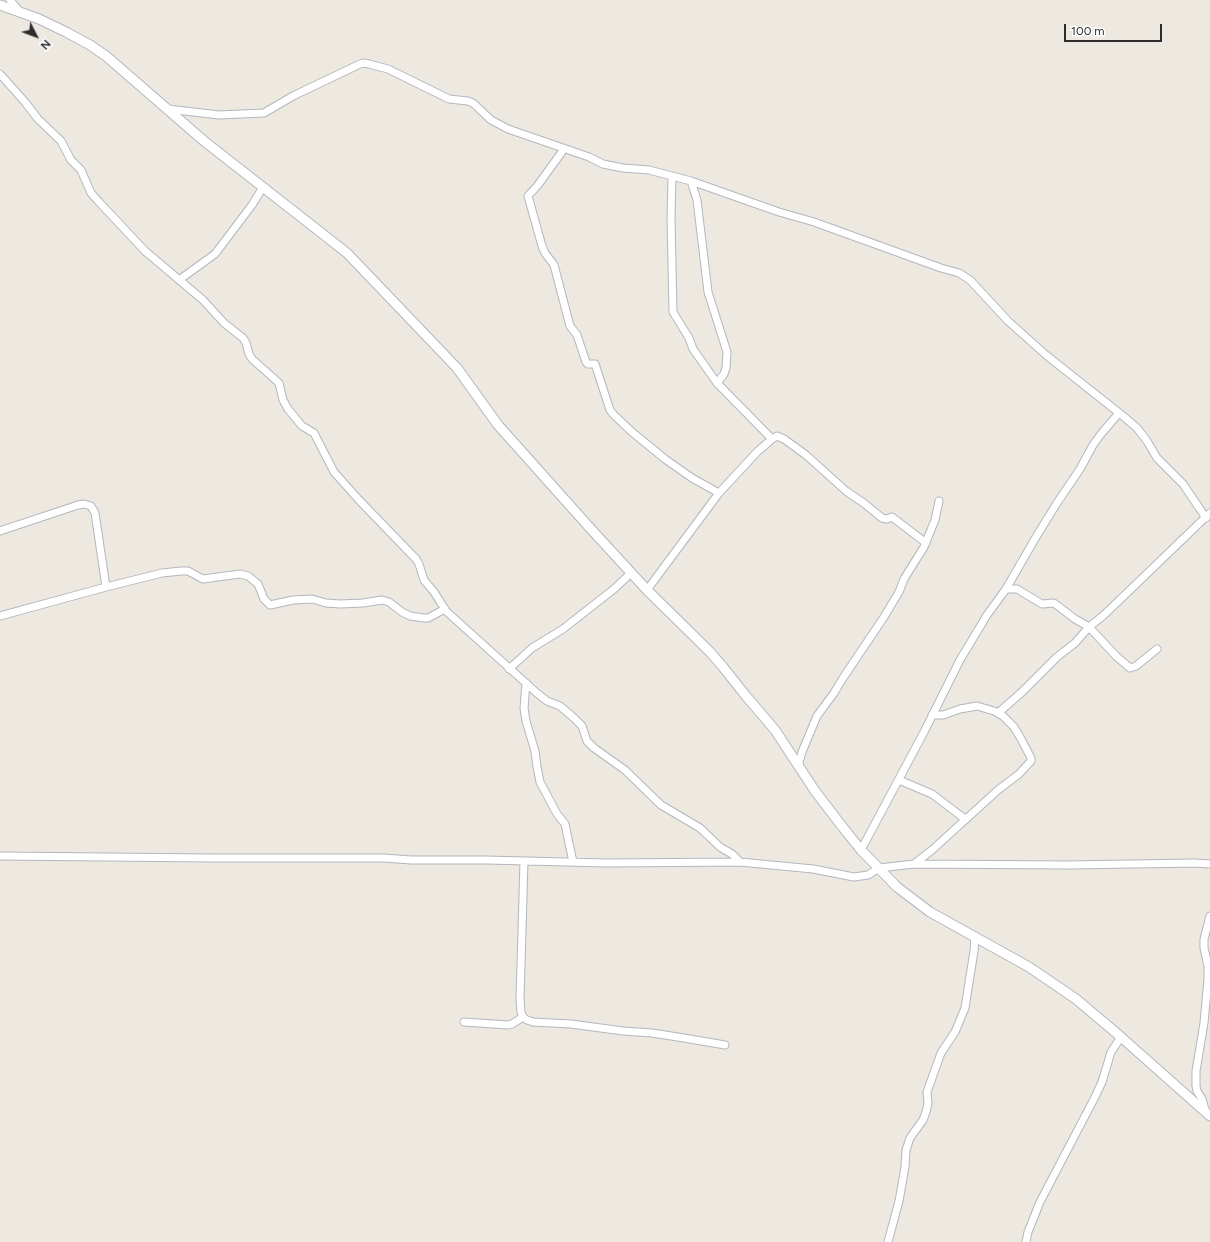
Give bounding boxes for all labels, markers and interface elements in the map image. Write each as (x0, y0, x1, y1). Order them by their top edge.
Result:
north arrow (16, 16, 56, 56)
scale bar (1066, 16, 1164, 42)
text: 100 m (1071, 24, 1105, 38)
text: N (38, 37, 53, 52)

